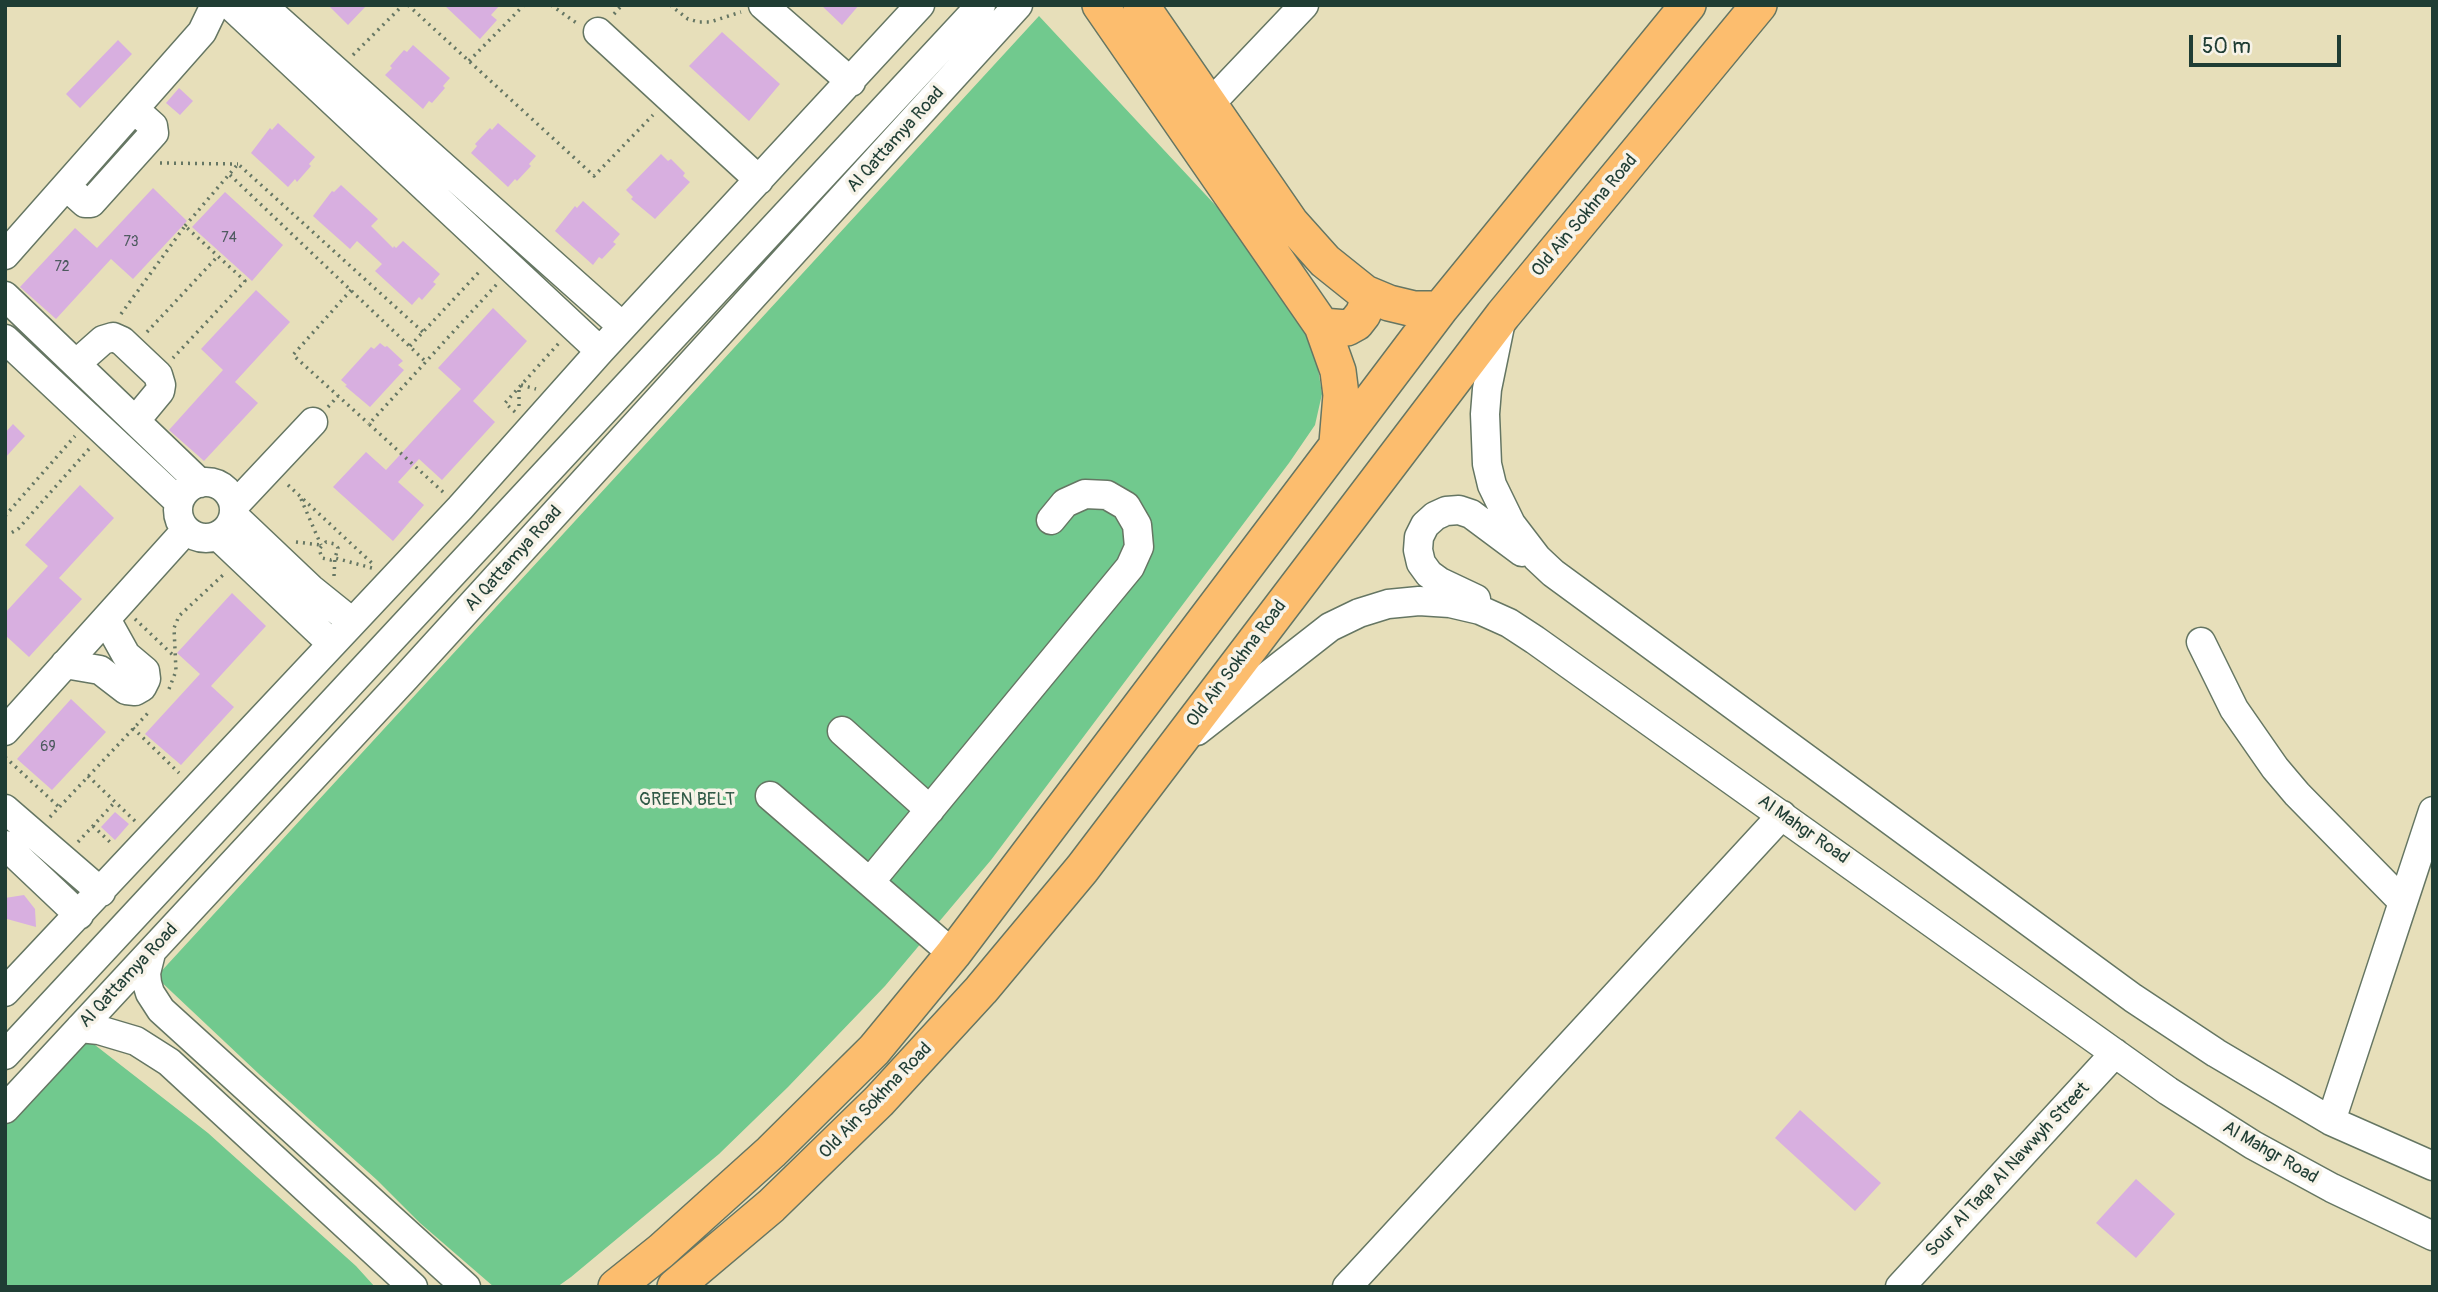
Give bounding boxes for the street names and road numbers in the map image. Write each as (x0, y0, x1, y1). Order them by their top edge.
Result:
street label: Al Qattamya Road (843, 83, 949, 197)
street label: Old Ain Sokhna Road (1528, 150, 1642, 282)
street label: Al Qattamya Road (461, 502, 567, 616)
street label: Old Ain Sokhna Road (1182, 596, 1292, 732)
street label: Al Mahgr Road (1753, 791, 1853, 869)
street label: Al Qattamya Road (75, 919, 183, 1033)
street label: Old Ain Sokhna Road (815, 1038, 937, 1164)
street label: Sour Al Taqa Al Nawwyh Street (1921, 1078, 2095, 1262)
street label: Al Mahgr Road (2219, 1117, 2321, 1189)

